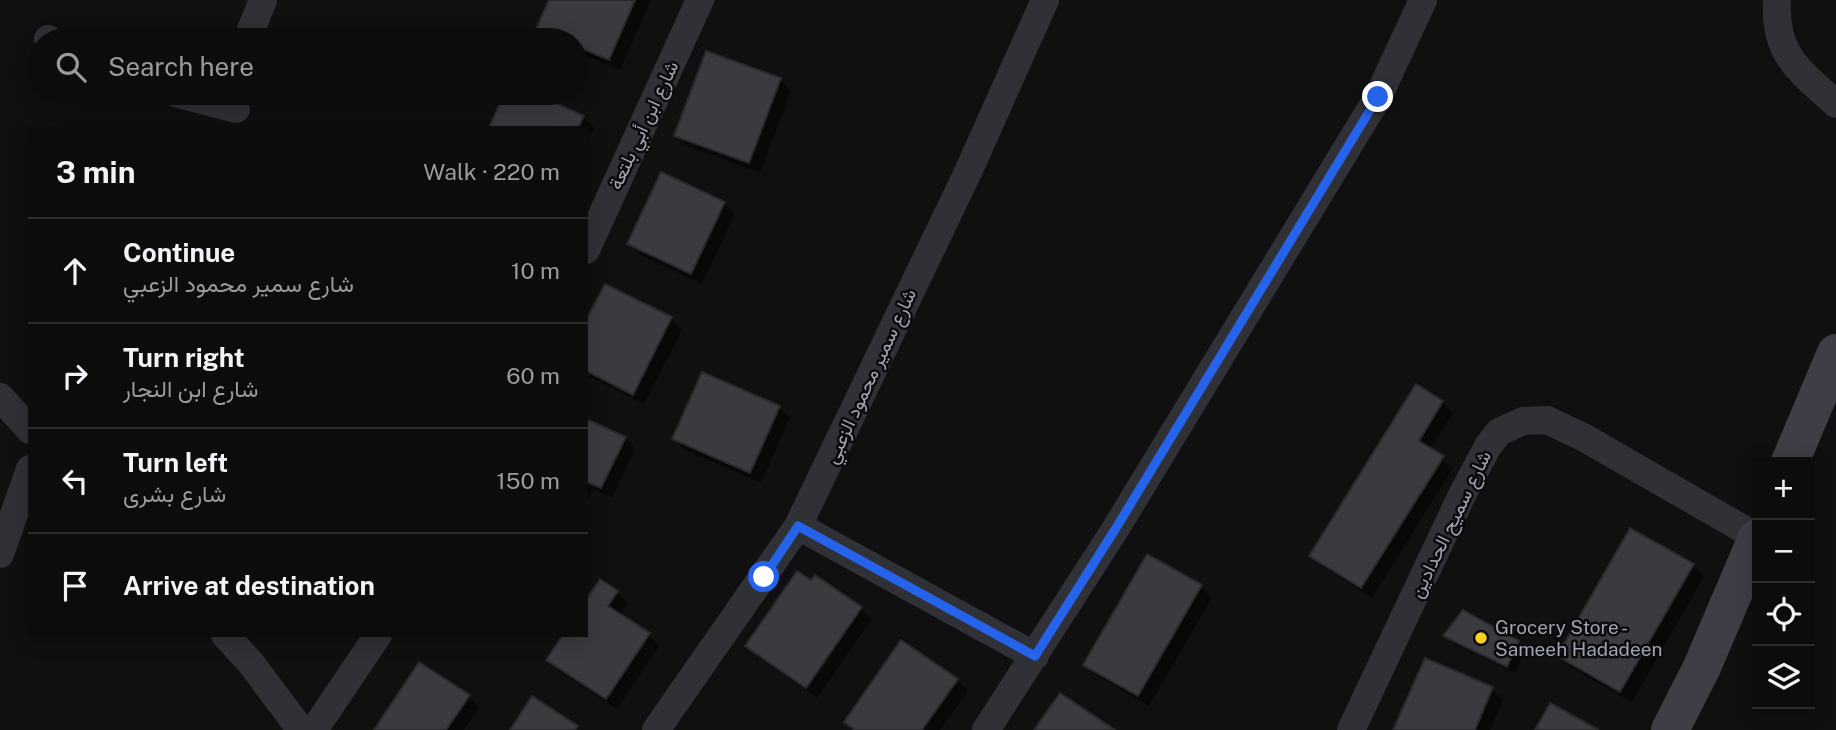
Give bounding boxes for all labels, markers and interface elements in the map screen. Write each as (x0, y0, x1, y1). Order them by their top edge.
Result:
search box (28, 28, 588, 105)
icon: search (52, 48, 90, 86)
text: Search here (108, 51, 254, 82)
street label: شارع ابن أبي بلتعة (604, 57, 687, 195)
route end (1362, 81, 1393, 112)
text: 3 min (56, 154, 135, 190)
text: Walk · 220 m (423, 158, 560, 185)
text: Continue (123, 237, 235, 268)
icon: ahead (56, 252, 94, 290)
text: 10 m (511, 257, 560, 284)
text: شارع سمير محمود الزعبي (123, 270, 354, 297)
street label: شارع سمير محمود الزعبي (820, 285, 925, 469)
text: Turn right (123, 342, 245, 373)
icon: right (56, 357, 94, 395)
text: 60 m (506, 362, 560, 389)
text: شارع ابن النجار (123, 375, 258, 402)
text: Turn left (123, 447, 228, 478)
street label: شارع سميح الحدادين (1405, 447, 1498, 603)
map controls (1752, 457, 1815, 709)
button: + (1752, 457, 1815, 520)
icon: left (56, 462, 94, 500)
text: 150 m (496, 467, 560, 494)
text: شارع بشرى (123, 480, 226, 507)
button: − (1752, 520, 1815, 583)
route start (748, 561, 779, 592)
icon: arrive (56, 567, 94, 605)
text: Arrive at destination (123, 570, 375, 601)
button: locate (1752, 583, 1815, 646)
place label: Grocery Store - Sameeh Hadadeen (1495, 616, 1662, 660)
marker: Grocery Store - Sameeh Hadadeen (1473, 630, 1489, 646)
button: layers (1752, 646, 1815, 709)

